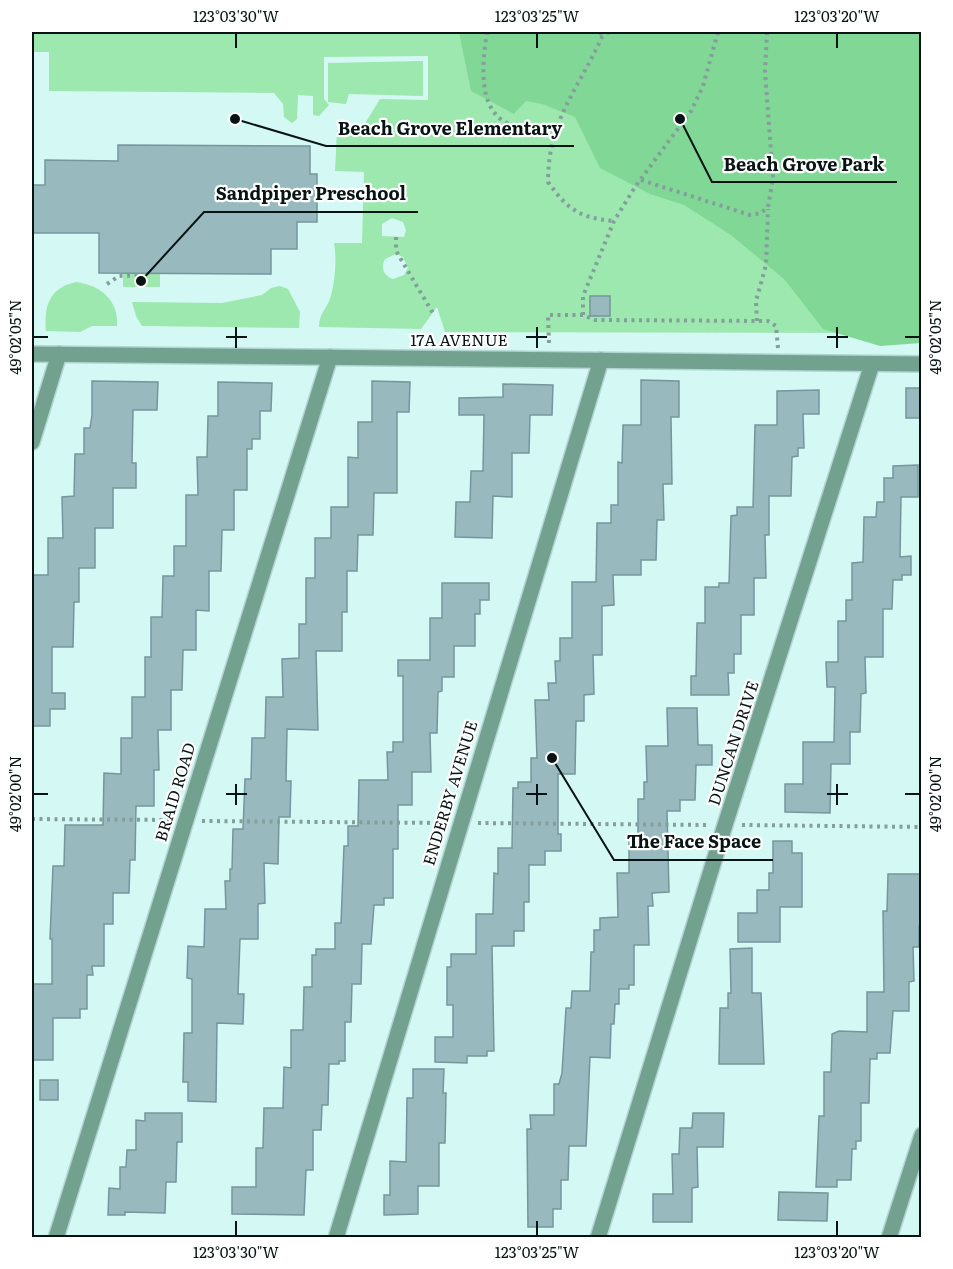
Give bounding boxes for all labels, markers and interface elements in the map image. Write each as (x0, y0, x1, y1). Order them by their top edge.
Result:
text: 123°03'30"W (193, 4, 280, 27)
text: 123°03'25"W (495, 4, 580, 27)
text: 123°03'20"W (794, 4, 880, 27)
callout: Beach Grove Elementary (326, 110, 574, 146)
text: Beach Grove Elementary (338, 114, 562, 141)
callout: Beach Grove Park (712, 146, 897, 182)
text: Beach Grove Park (724, 150, 885, 177)
callout: Sandpiper Preschool (204, 176, 418, 212)
text: Sandpiper Preschool (216, 179, 407, 206)
text: 49°02'05"N (3, 299, 26, 375)
text: 49°02'05"N (923, 299, 946, 375)
street label: 17A AVENUE (410, 327, 508, 351)
street label: DUNCAN DRIVE (701, 677, 764, 808)
street label: ENDERBY AVENUE (416, 717, 483, 868)
street label: BRAID ROAD (148, 739, 200, 844)
text: 49°02'00"N (3, 756, 26, 832)
text: 49°02'00"N (923, 756, 946, 832)
callout: The Face Space (614, 824, 773, 860)
text: The Face Space (627, 827, 761, 854)
text: 123°03'30"W (193, 1240, 280, 1263)
text: 123°03'25"W (495, 1240, 580, 1263)
text: 123°03'20"W (794, 1240, 880, 1263)

